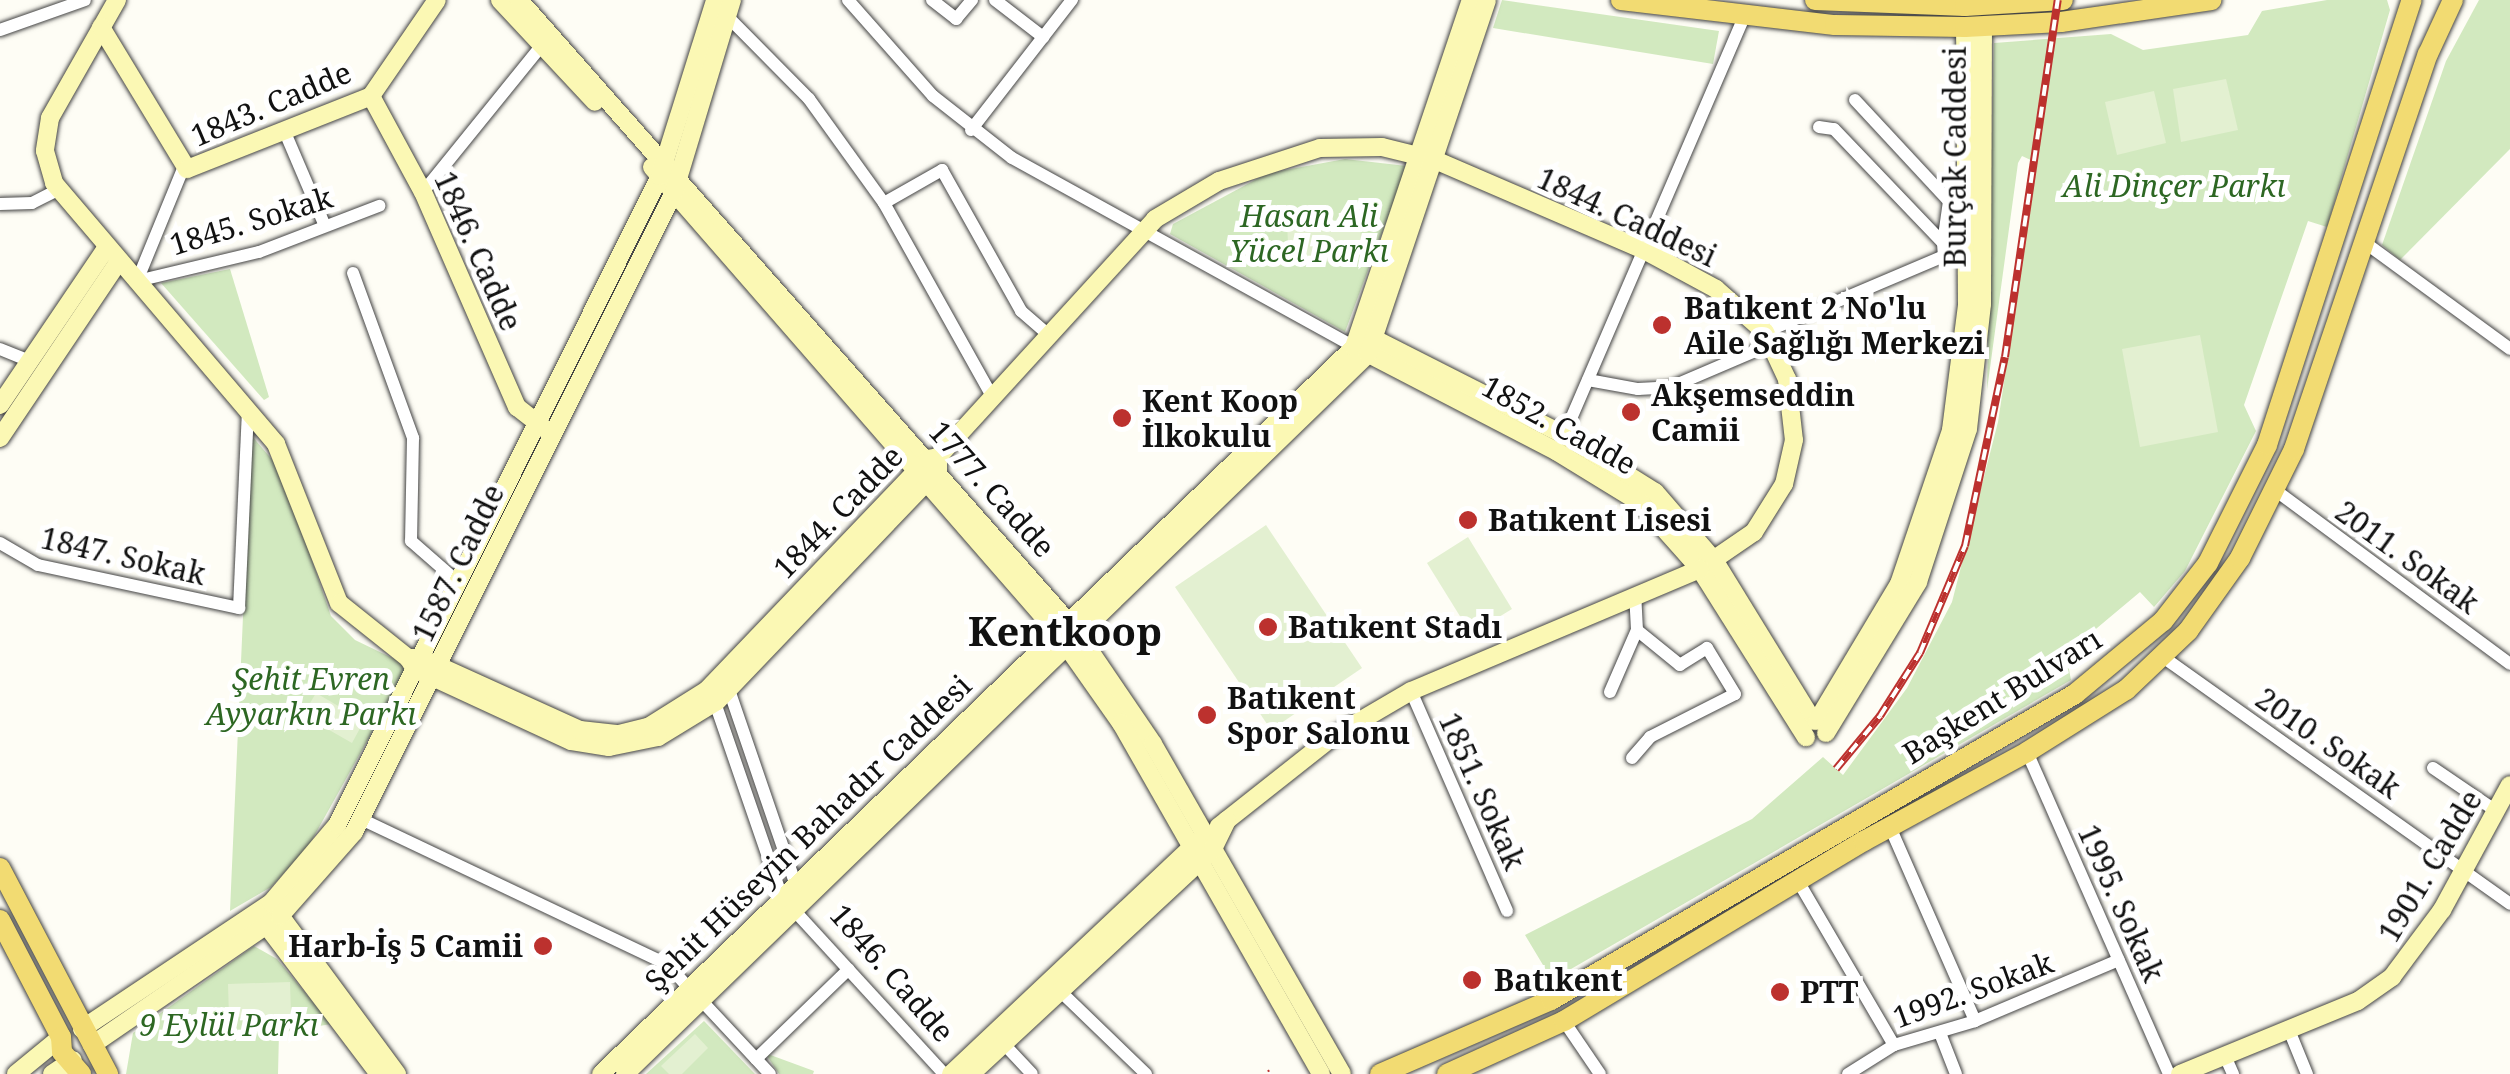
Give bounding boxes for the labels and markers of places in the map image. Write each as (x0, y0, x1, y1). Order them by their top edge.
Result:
place label: Batıkent 2 No'lu Aile Sağlığı Merkezi (1684, 290, 1985, 360)
marker: Batıkent 2 No'lu Aile Sağlığı Merkezi (1649, 312, 1675, 338)
place label: Akşemseddin Camii (1651, 377, 1855, 448)
place label: Kent Koop İlkokulu (1142, 383, 1298, 454)
marker: Akşemseddin Camii (1620, 401, 1642, 423)
marker: Kent Koop İlkokulu (1111, 407, 1133, 429)
place label: Batıkent Lisesi (1488, 502, 1711, 538)
marker: Batıkent Lisesi (1457, 509, 1479, 531)
place label: Batıkent Stadı (1288, 609, 1502, 645)
marker: Batıkent Stadı (1257, 616, 1279, 638)
place label: Batıkent Spor Salonu (1227, 680, 1410, 750)
marker: Batıkent Spor Salonu (1196, 704, 1218, 726)
place label: Harb-İş 5 Camii (288, 928, 523, 964)
marker: Harb-İş 5 Camii (532, 935, 554, 957)
place label: Batıkent (1494, 962, 1623, 998)
marker: Batıkent (1459, 967, 1485, 993)
place label: PTT (1800, 974, 1858, 1010)
marker: PTT (1769, 981, 1791, 1003)

